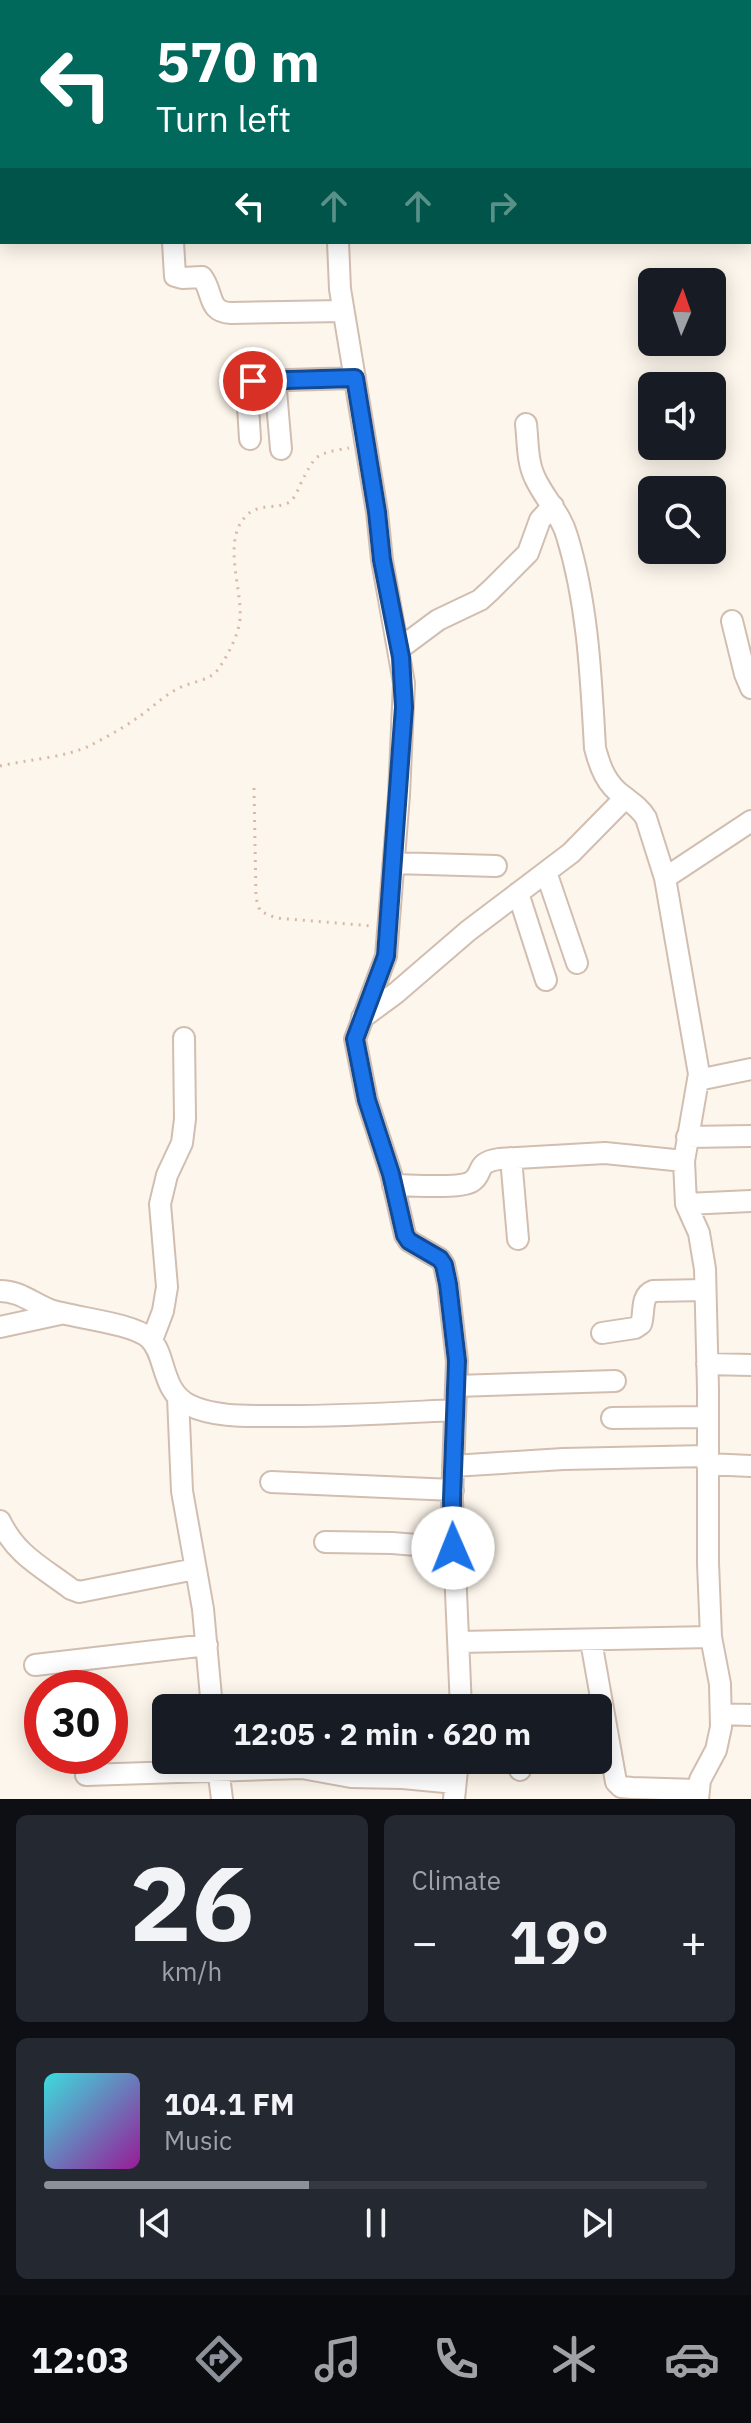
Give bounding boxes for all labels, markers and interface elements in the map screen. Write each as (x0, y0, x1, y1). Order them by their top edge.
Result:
text: 570 m (156, 25, 320, 97)
icon: left (24, 32, 128, 136)
text: Turn left (156, 95, 291, 142)
icon: left (228, 184, 272, 228)
icon: ahead (312, 184, 356, 228)
icon: ahead (396, 184, 440, 228)
icon: right (480, 184, 524, 228)
north arrow (638, 268, 726, 356)
map controls (638, 268, 726, 564)
pin (219, 347, 287, 415)
icon: arrive (231, 359, 275, 403)
button: sound (638, 372, 726, 460)
button: search (638, 476, 726, 564)
position arrow (411, 1506, 495, 1590)
speed limit sign: 30 (24, 1670, 128, 1774)
text: 12:05 · 2 min · 620 m (233, 1714, 531, 1753)
text: 26 (129, 1834, 254, 1970)
text: Climate (412, 1863, 501, 1897)
text: 19° (509, 1902, 609, 1981)
text: − (412, 1913, 438, 1970)
text: + (681, 1913, 707, 1970)
text: km/h (161, 1954, 222, 1988)
text: 104.1 FM (164, 2084, 295, 2123)
text: Music (164, 2123, 232, 2157)
icon: previous (133, 2201, 177, 2245)
icon: pause (354, 2201, 398, 2245)
icon: next (575, 2201, 619, 2245)
icon: directions (191, 2331, 247, 2387)
icon: music (310, 2331, 366, 2387)
icon: phone (428, 2331, 484, 2387)
icon: climate (546, 2331, 602, 2387)
icon: car (664, 2331, 720, 2387)
text: 12:03 (31, 2336, 129, 2383)

